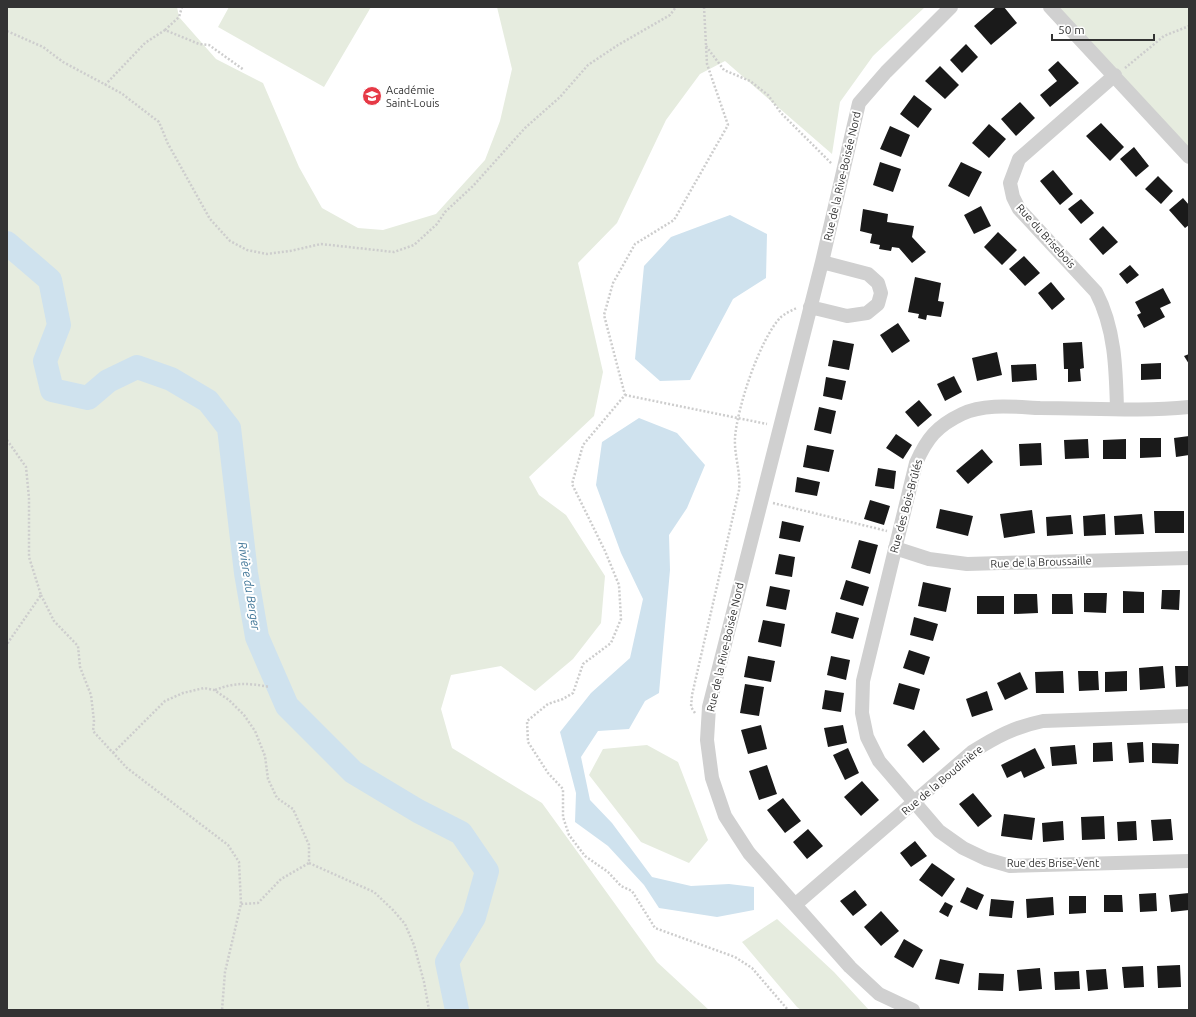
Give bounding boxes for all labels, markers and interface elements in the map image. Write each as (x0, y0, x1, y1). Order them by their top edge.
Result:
scale bar (1052, 16, 1154, 42)
text: 50 m (1058, 23, 1085, 36)
place label: Académie Saint-Louis (386, 84, 440, 109)
school or university icon: Académie Saint-Louis (361, 85, 383, 107)
street label: Rue de la Rive-Boisée Nord (821, 110, 863, 242)
street label: Rue du Brisebois (1014, 202, 1078, 271)
street label: Rue des Bois-Brûlés (888, 458, 924, 554)
water label: Rivière du Berger (236, 541, 263, 632)
street label: Rue de la Broussaille (990, 554, 1092, 570)
street label: Rue de la Rive-Boisée Nord (704, 581, 746, 713)
street label: Rue de la Boudinière (899, 743, 985, 817)
street label: Rue des Brise-Vent (1007, 857, 1100, 869)

